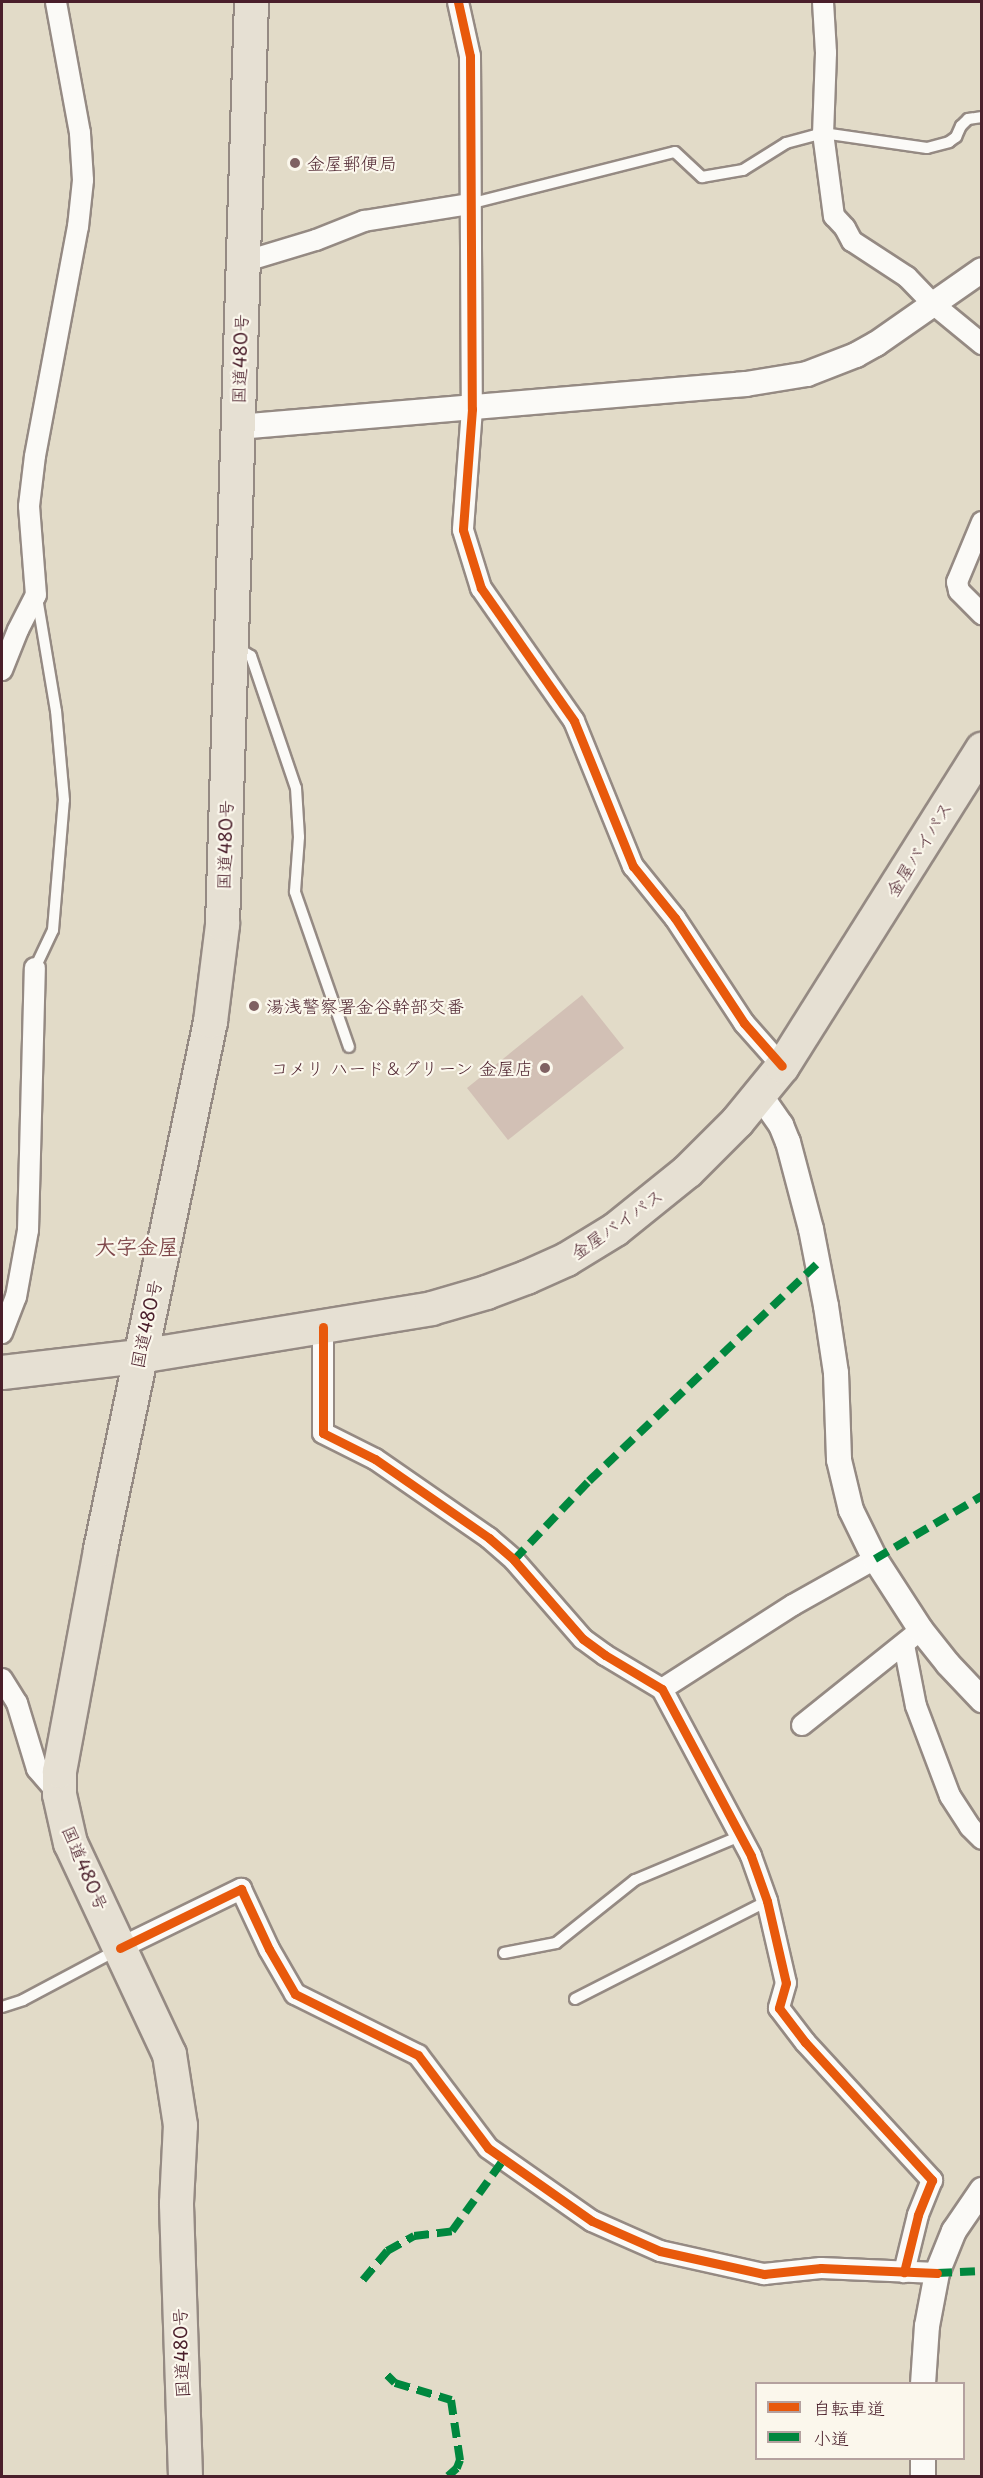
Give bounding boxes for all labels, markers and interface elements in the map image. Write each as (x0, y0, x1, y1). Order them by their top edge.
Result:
place label: 金屋郵便局 (307, 152, 397, 174)
marker: 金屋郵便局 (288, 156, 302, 170)
street label: 国道480号 (228, 314, 252, 404)
street label: 金屋バイパス (881, 797, 957, 901)
street label: 国道480号 (213, 800, 237, 890)
place label: 湯浅警察署金谷幹部交番 (266, 995, 464, 1017)
marker: 湯浅警察署金谷幹部交番 (247, 999, 261, 1013)
place label: コメリ ハード＆グリーン 金屋店 (269, 1057, 533, 1079)
marker: コメリ ハード＆グリーン 金屋店 (538, 1061, 552, 1075)
street label: 金屋バイパス (567, 1184, 667, 1264)
district label: 大字金屋 (95, 1232, 179, 1258)
street label: 国道480号 (126, 1278, 166, 1370)
street label: 国道480号 (57, 1822, 113, 1914)
street label: 国道480号 (169, 2308, 193, 2398)
legend (755, 2382, 965, 2460)
text: 自転車道 (813, 2394, 885, 2421)
text: 小道 (813, 2424, 849, 2451)

